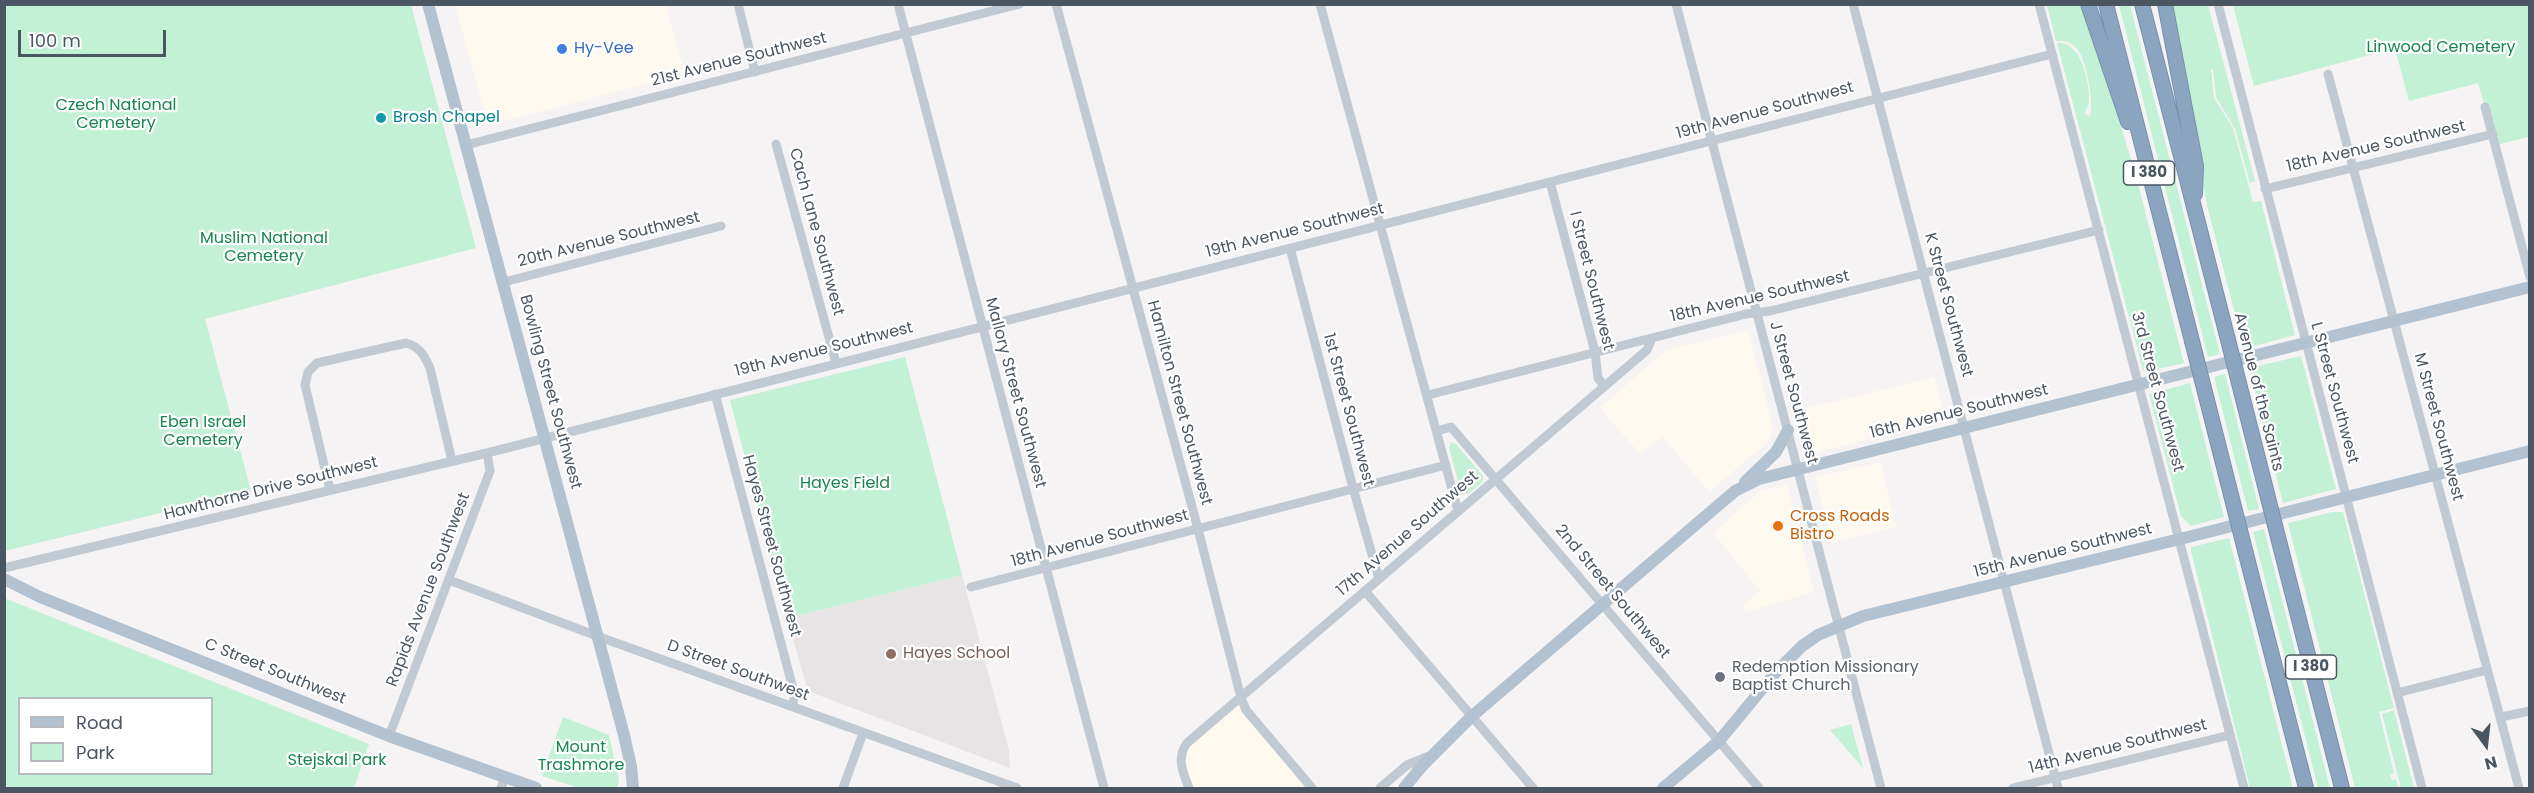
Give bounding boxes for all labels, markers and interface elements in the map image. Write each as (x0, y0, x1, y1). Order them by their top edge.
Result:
scale bar (21, 18, 170, 56)
text: 100 m (29, 28, 81, 53)
street label: 21st Avenue Southwest (649, 29, 829, 91)
park label: Linwood Cemetery (2366, 38, 2516, 58)
place label: Hy-Vee (574, 39, 634, 59)
marker: Hy-Vee (555, 42, 569, 56)
street label: 19th Avenue Southwest (1674, 78, 1856, 144)
park label: Czech National Cemetery (56, 96, 176, 134)
place label: Brosh Chapel (393, 108, 500, 128)
marker: Brosh Chapel (374, 111, 388, 125)
street label: 18th Avenue Southwest (2285, 117, 2467, 177)
street label: Cach Lane Southwest (784, 146, 848, 318)
road number: I 380 (2124, 161, 2174, 185)
street label: 19th Avenue Southwest (1204, 200, 1386, 262)
street label: 20th Avenue Southwest (516, 208, 702, 272)
street label: I Street Southwest (1564, 210, 1618, 352)
park label: Muslim National Cemetery (200, 229, 328, 267)
street label: K Street Southwest (1920, 231, 1976, 379)
street label: 18th Avenue Southwest (1669, 267, 1851, 327)
street label: Bowling Street Southwest (515, 293, 585, 491)
street label: Mallory Street Southwest (980, 296, 1050, 490)
street label: Hamilton Street Southwest (1142, 299, 1216, 507)
street label: 3rd Street Southwest (2126, 310, 2188, 474)
street label: Avenue of the Saints (2229, 311, 2287, 473)
street label: 19th Avenue Southwest (733, 319, 915, 381)
street label: J Street Southwest (1765, 320, 1821, 466)
street label: L Street Southwest (2306, 320, 2362, 466)
street label: 1st Street Southwest (1318, 331, 1378, 489)
street label: M Street Southwest (2409, 351, 2467, 503)
street label: 16th Avenue Southwest (1868, 381, 2050, 443)
park label: Eben Israel Cemetery (160, 413, 246, 451)
street label: Hawthorne Drive Southwest (162, 453, 380, 525)
street label: Hayes Street Southwest (737, 453, 805, 639)
street label: 17th Avenue Southwest (1333, 467, 1483, 601)
park label: Hayes Field (800, 474, 890, 494)
street label: Rapids Avenue Southwest (383, 490, 475, 690)
street label: 18th Avenue Southwest (1009, 506, 1191, 572)
place label: Cross Roads Bistro (1790, 507, 1889, 545)
marker: Cross Roads Bistro (1771, 519, 1785, 533)
street label: 15th Avenue Southwest (1972, 520, 2154, 582)
street label: 2nd Street Southwest (1550, 521, 1674, 663)
street label: C Street Southwest (201, 635, 349, 709)
street label: D Street Southwest (664, 636, 812, 706)
place label: Hayes School (903, 644, 1010, 664)
marker: Hayes School (884, 647, 898, 661)
road number: I 380 (2286, 655, 2336, 679)
place label: Redemption Missionary Baptist Church (1732, 658, 1919, 696)
marker: Redemption Missionary Baptist Church (1713, 670, 1727, 684)
legend (18, 697, 213, 775)
text: Road (76, 710, 123, 735)
north arrow (2456, 715, 2516, 775)
street label: 14th Avenue Southwest (2027, 716, 2209, 778)
park label: Mount Trashmore (538, 738, 624, 776)
text: Park (76, 740, 115, 765)
text: N (2482, 750, 2500, 776)
park label: Stejskal Park (287, 751, 387, 771)

